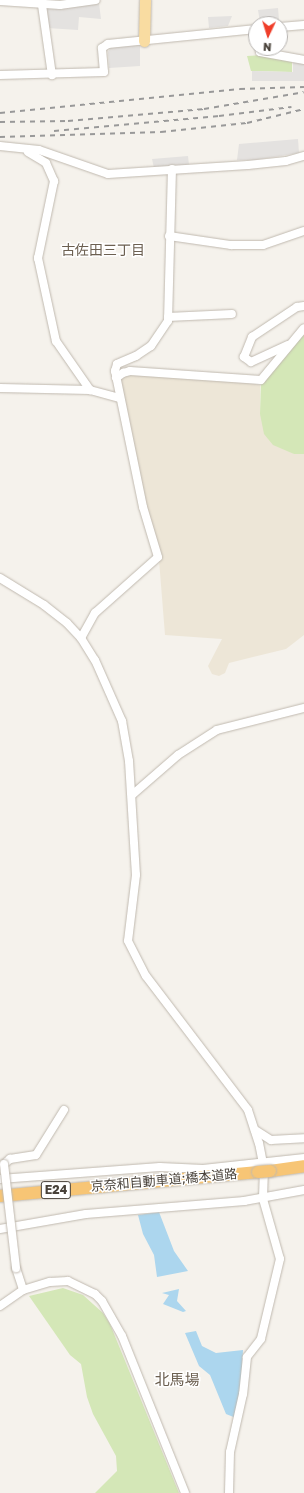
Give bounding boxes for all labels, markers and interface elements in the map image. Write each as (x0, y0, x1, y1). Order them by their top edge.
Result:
north arrow (248, 16, 288, 56)
text: N (263, 41, 272, 54)
district label: 古佐田三丁目 (61, 242, 145, 258)
street label: 京奈和自動車道;橋本道路 (90, 1166, 238, 1194)
road number: E24 (40, 1180, 72, 1200)
district label: 北馬場 (155, 1371, 199, 1389)

